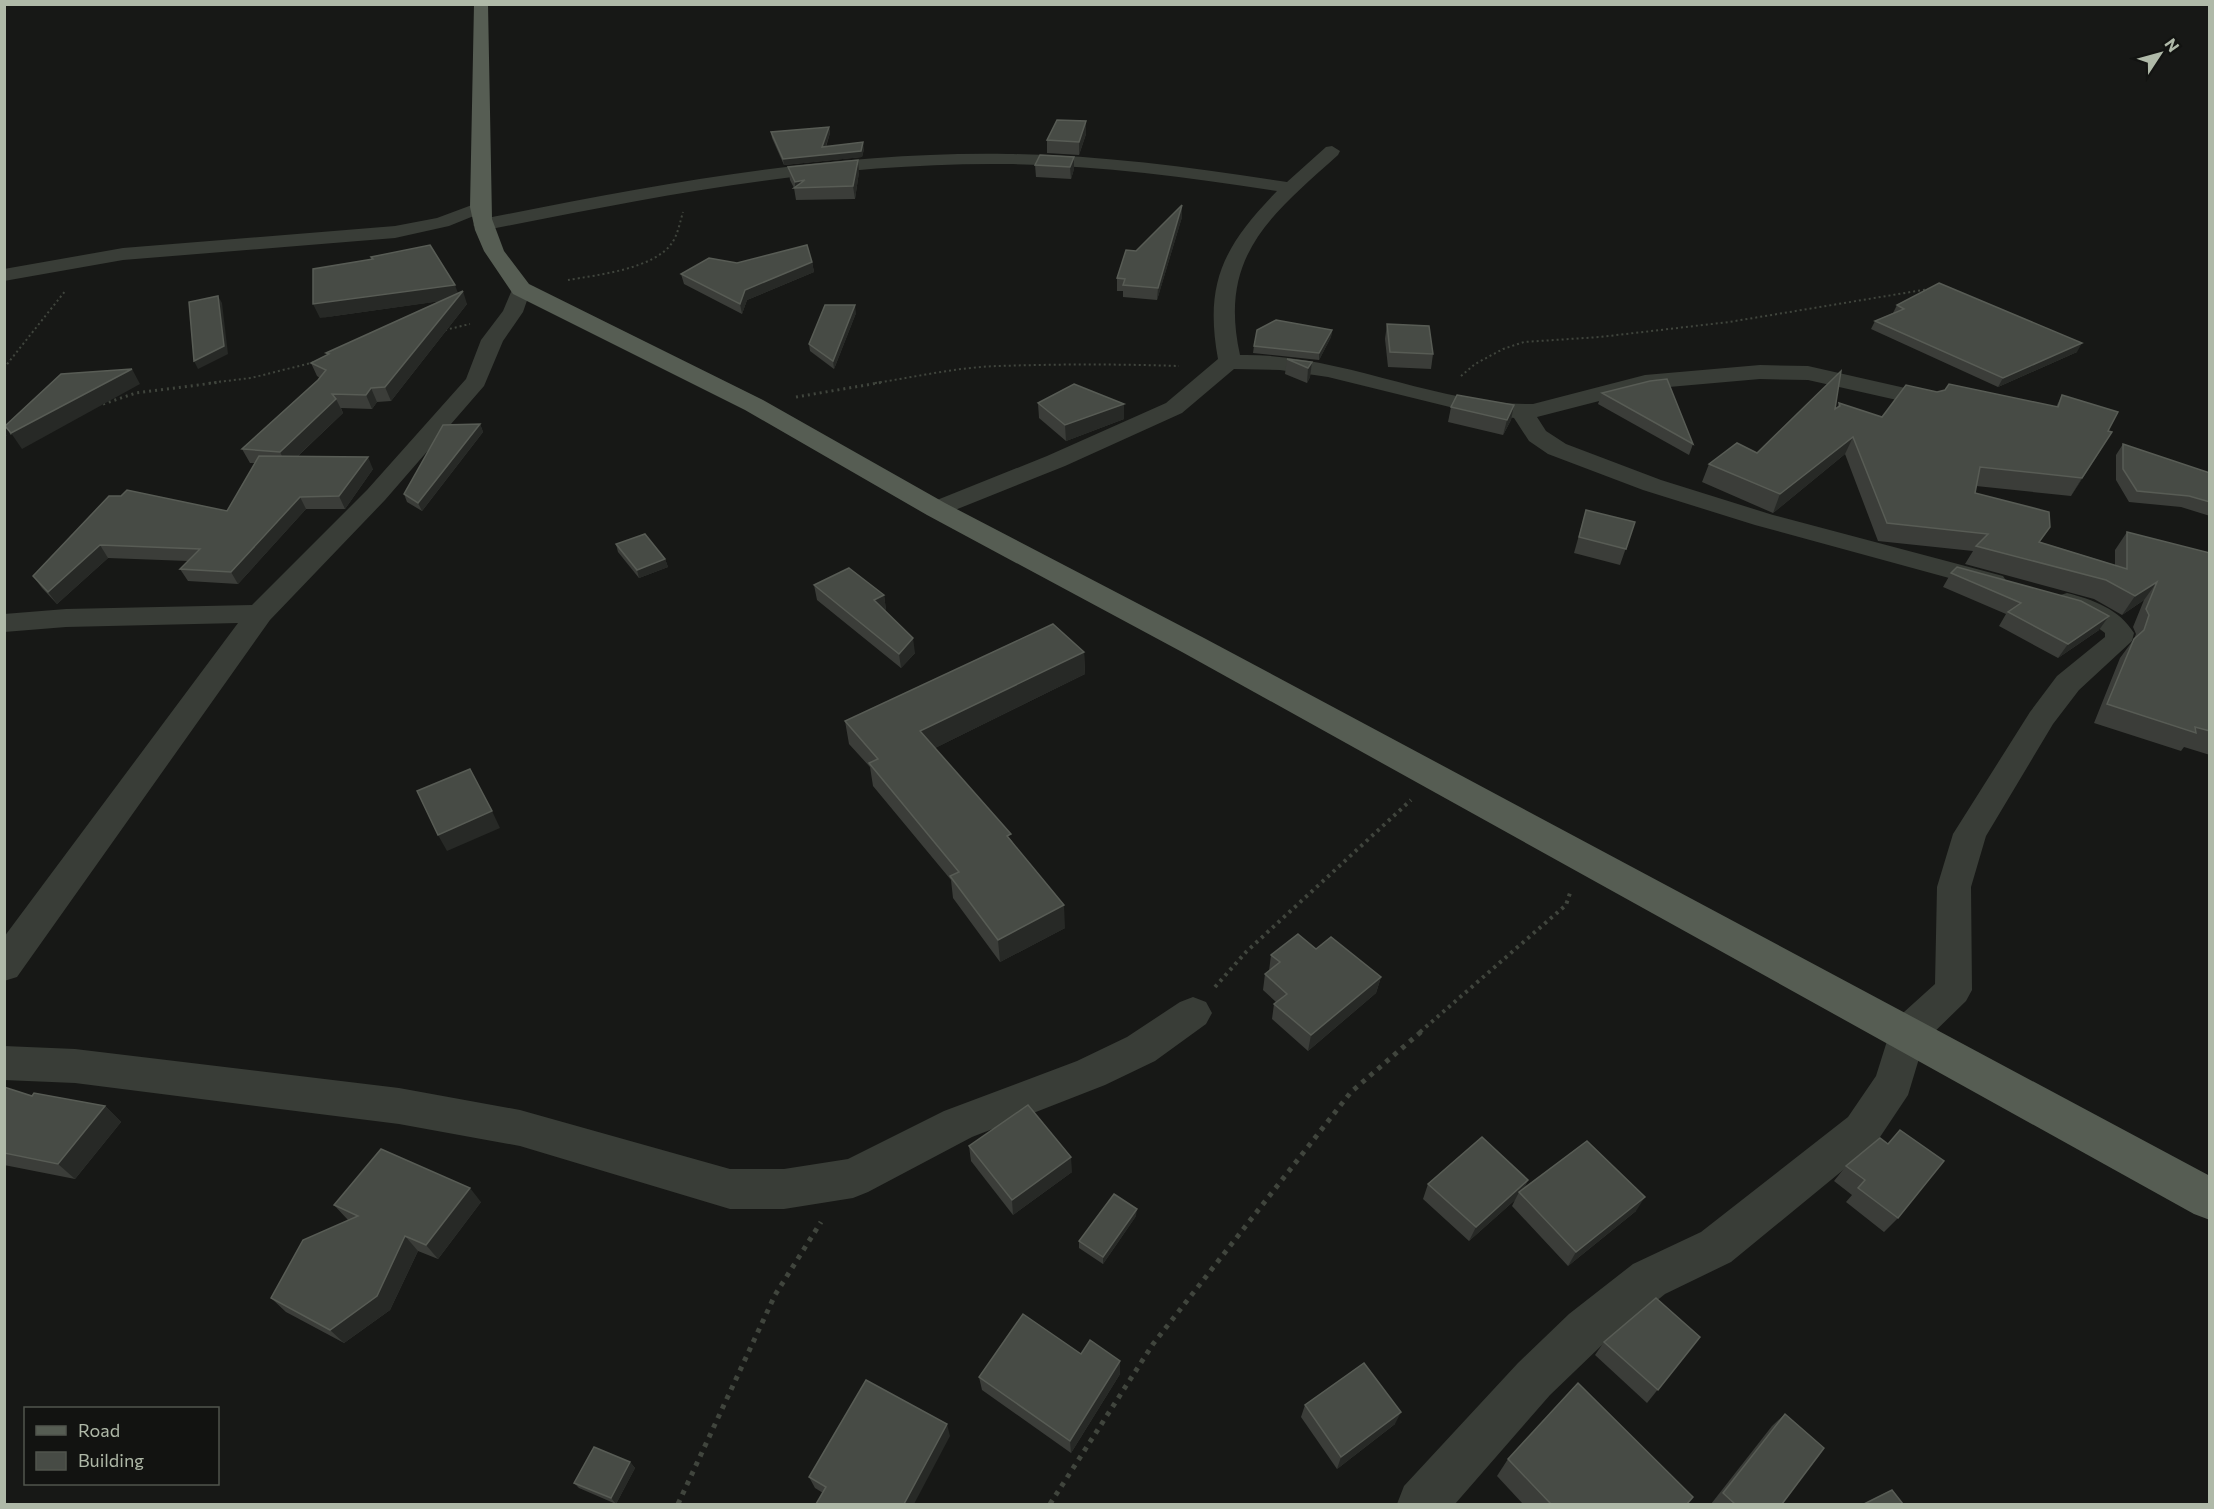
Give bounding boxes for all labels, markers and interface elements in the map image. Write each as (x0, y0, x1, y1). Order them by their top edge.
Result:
north arrow (2130, 24, 2190, 84)
text: N (2161, 34, 2184, 55)
legend (24, 1407, 219, 1485)
text: Road (78, 1419, 120, 1441)
text: Building (78, 1449, 144, 1471)

